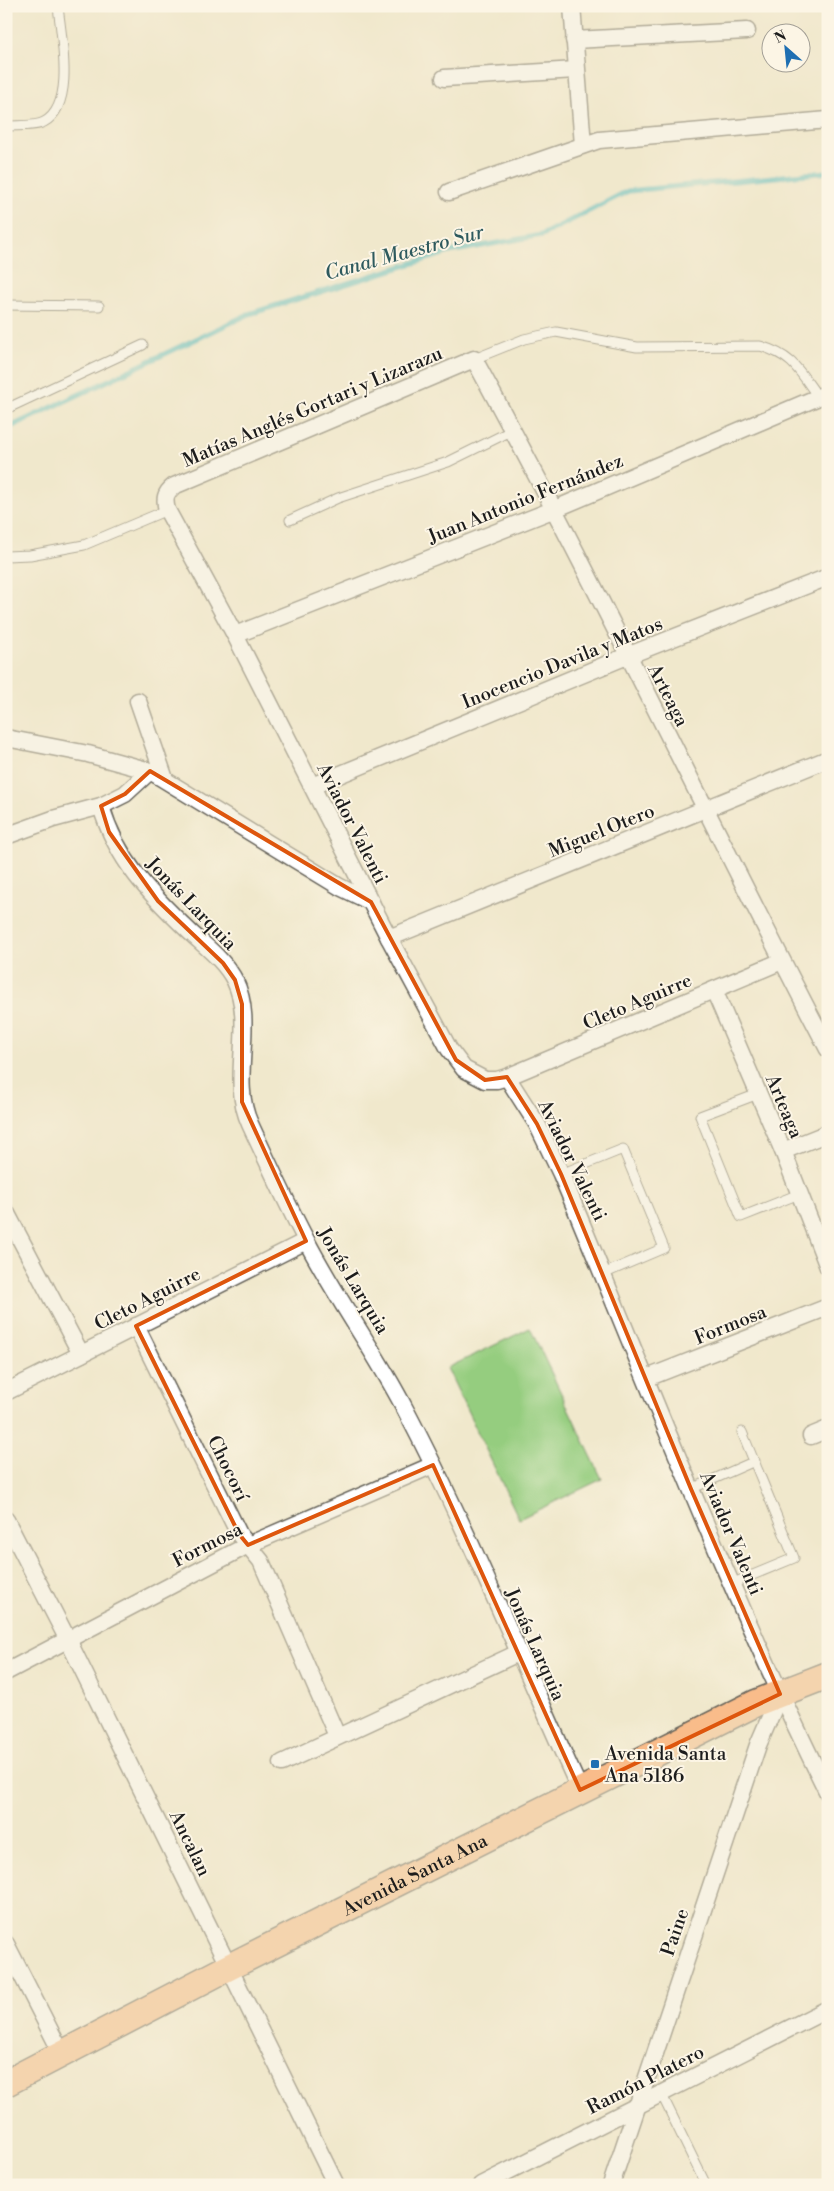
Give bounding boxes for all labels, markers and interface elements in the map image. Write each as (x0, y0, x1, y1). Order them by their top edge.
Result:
north arrow (762, 22, 812, 72)
text: N (772, 27, 790, 48)
water label: Canal Maestro Sur (322, 220, 487, 287)
street label: Matías Anglés Gortari y Lizarazu (179, 341, 446, 473)
street label: Juan Antonio Fernández (423, 449, 627, 550)
street label: Inocencio Davila y Matos (459, 612, 666, 714)
street label: Arteaga (642, 659, 694, 731)
street label: Aviador Valenti (311, 758, 393, 888)
street label: Miguel Otero (545, 799, 658, 863)
street label: Jonás Larquia (140, 851, 242, 956)
street label: Cleto Aguirre (579, 968, 696, 1036)
street label: Arteaga (760, 1070, 808, 1142)
street label: Aviador Valenti (532, 1095, 612, 1225)
street label: Jonás Larquia (311, 1222, 395, 1339)
street label: Cleto Aguirre (90, 1262, 205, 1336)
street label: Formosa (691, 1299, 770, 1350)
street label: Chocorí (202, 1432, 255, 1506)
street label: Aviador Valenti (694, 1467, 768, 1599)
street label: Formosa (168, 1517, 247, 1573)
street label: Jonás Larquia (499, 1583, 571, 1705)
place label: Avenida Santa Ana 5186 (604, 1742, 727, 1788)
marker: Avenida Santa Ana 5186 (589, 1758, 601, 1770)
street label: Ancalan (164, 1806, 216, 1880)
street label: Avenida Santa Ana (338, 1828, 492, 1922)
street label: Paine (656, 1905, 694, 1959)
street label: Ramón Platero (583, 2040, 708, 2120)

